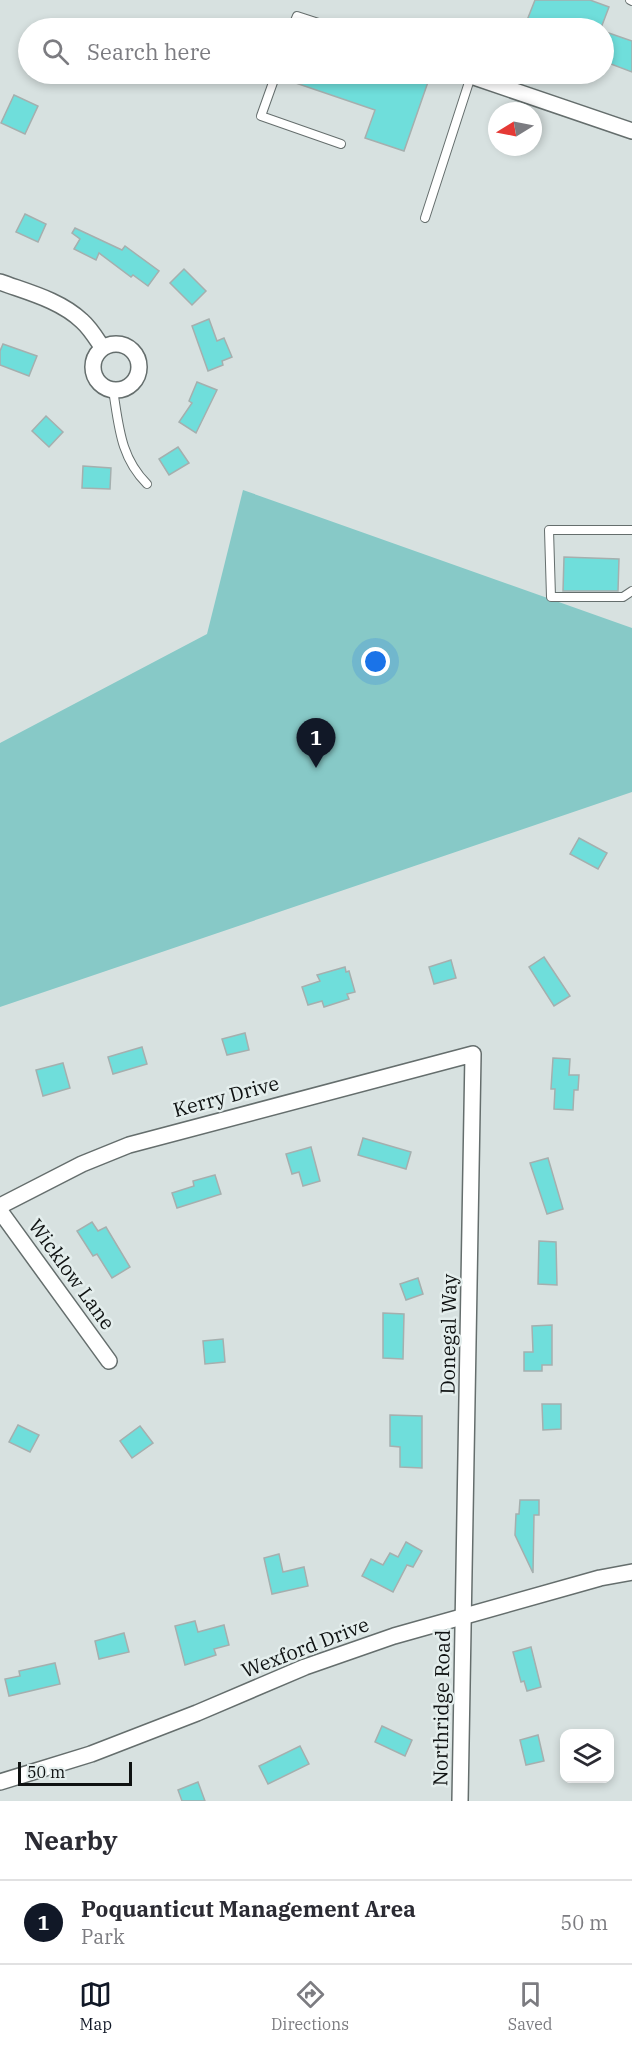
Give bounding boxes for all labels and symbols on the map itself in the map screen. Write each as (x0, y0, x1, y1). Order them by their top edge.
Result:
north arrow (488, 102, 542, 156)
your location (361, 647, 390, 676)
pin: 1 (296, 718, 336, 768)
street label: Kerry Drive (170, 1069, 282, 1123)
street label: Wicklow Lane (23, 1213, 121, 1335)
street label: Donegal Way (433, 1273, 463, 1395)
street label: Wexford Drive (237, 1610, 373, 1684)
street label: Northridge Road (426, 1630, 456, 1786)
scale bar (18, 1759, 132, 1786)

